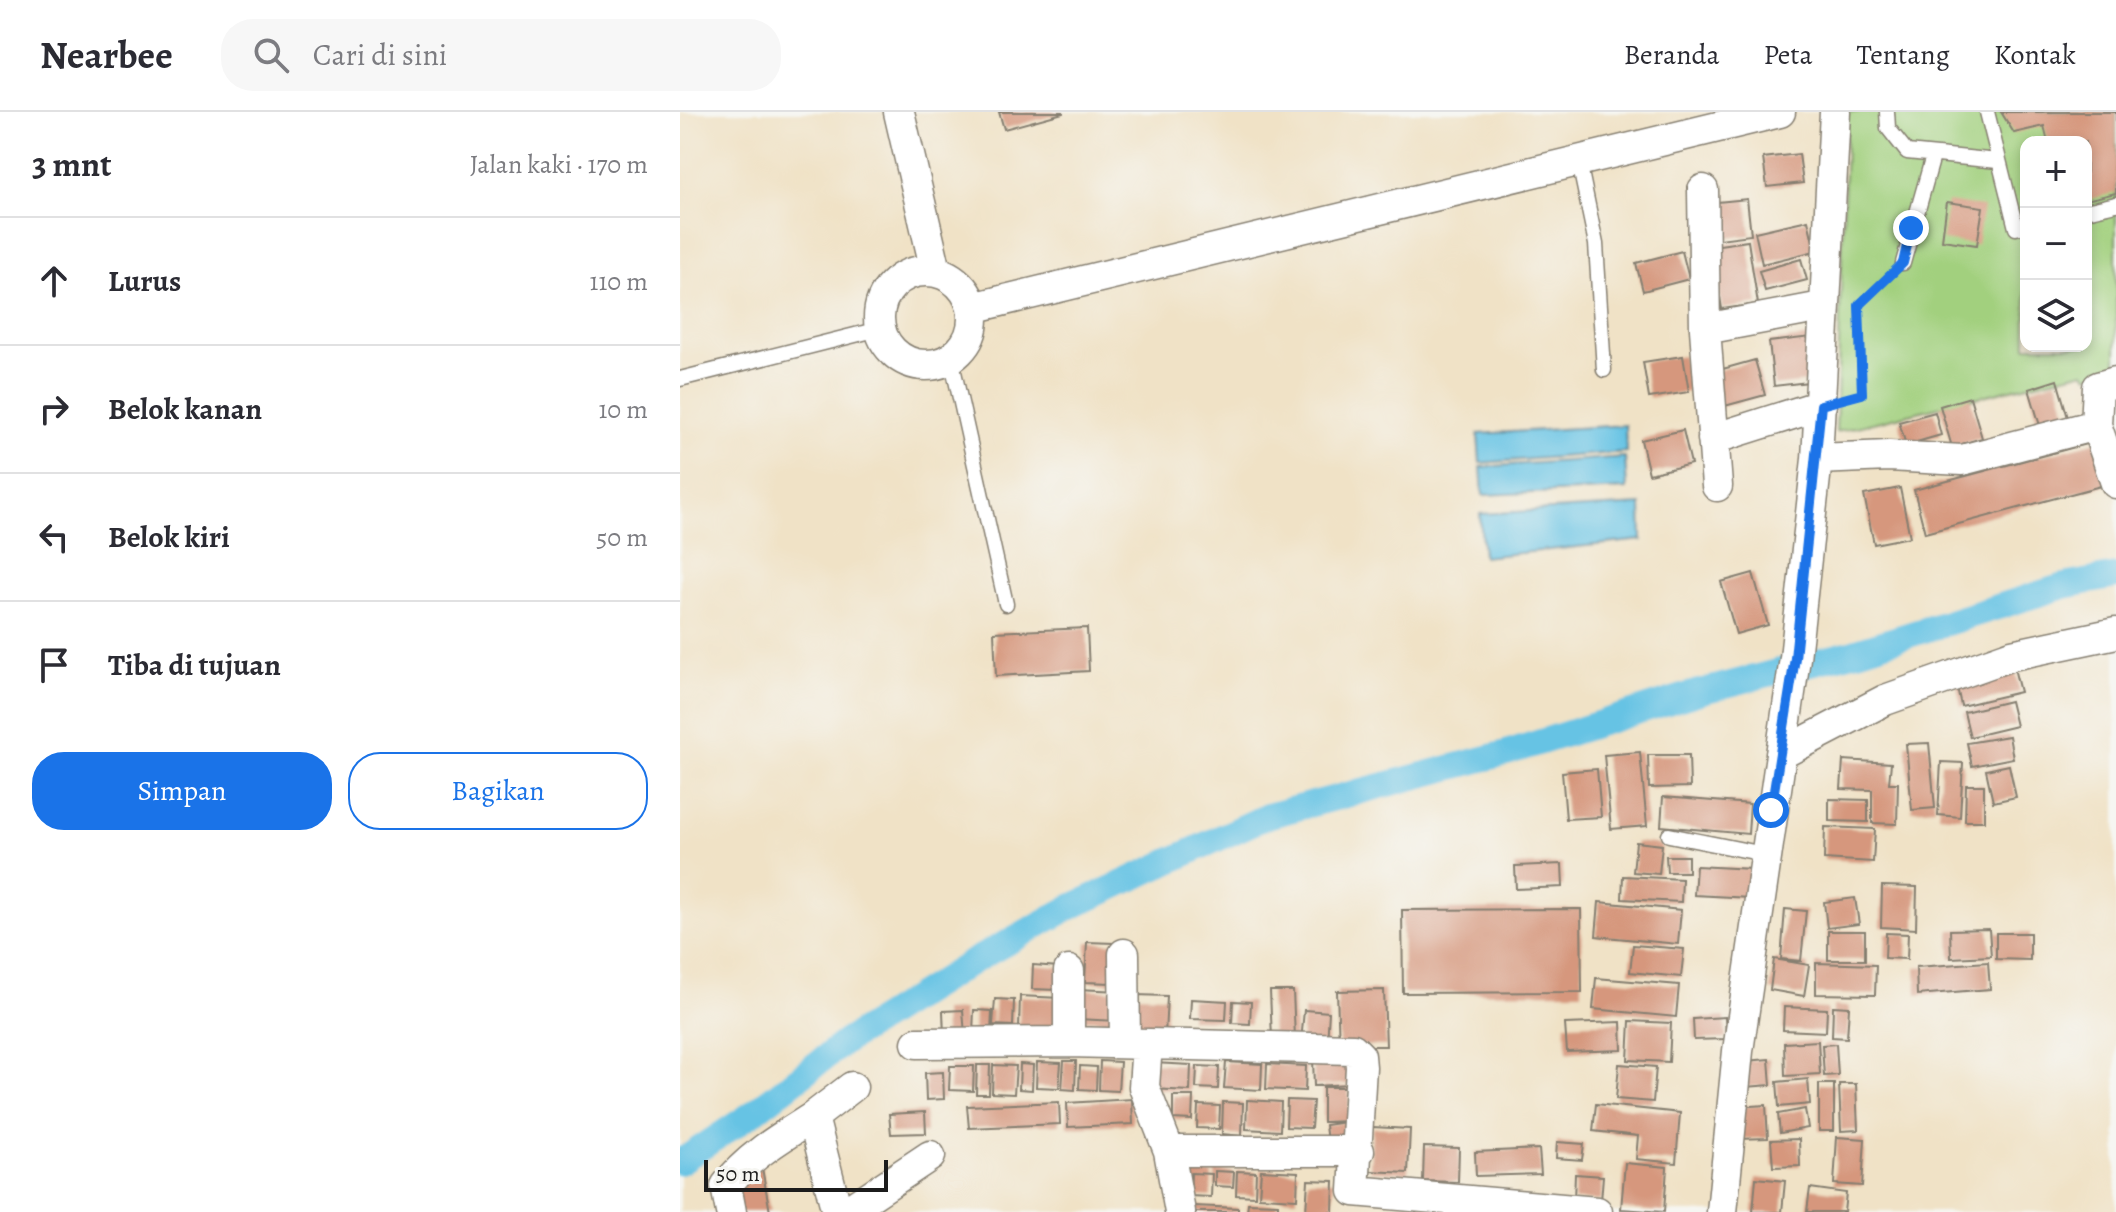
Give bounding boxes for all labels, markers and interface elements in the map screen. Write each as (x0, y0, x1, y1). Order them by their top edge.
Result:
search box (221, 19, 781, 91)
text: Nearbee (40, 29, 173, 81)
icon: search (249, 33, 293, 77)
text: Cari di sini (313, 35, 447, 75)
text: Beranda (1624, 36, 1720, 74)
text: Peta (1764, 36, 1813, 74)
text: Tentang (1857, 36, 1950, 74)
text: Kontak (1994, 36, 2076, 74)
map controls (2020, 136, 2092, 352)
button: + (2020, 136, 2092, 208)
text: 3 mnt (32, 141, 111, 188)
text: Jalan kaki · 170 m (470, 147, 648, 182)
button: − (2020, 208, 2092, 280)
route end (1893, 210, 1929, 246)
icon: ahead (32, 259, 76, 303)
text: Lurus (108, 261, 181, 301)
text: 110 m (590, 264, 648, 299)
button: layers (2020, 280, 2092, 352)
icon: right (32, 387, 76, 431)
text: Belok kanan (108, 389, 262, 429)
text: 10 m (598, 392, 648, 427)
icon: left (32, 515, 76, 559)
text: Belok kiri (108, 517, 230, 557)
text: 50 m (596, 520, 648, 555)
icon: arrive (32, 643, 76, 687)
text: Tiba di tujuan (108, 645, 281, 685)
button: Simpan (32, 752, 332, 830)
button: Bagikan (348, 752, 648, 830)
route start (1753, 792, 1789, 828)
scale bar (704, 1156, 888, 1192)
text: 50 m (716, 1159, 760, 1189)

